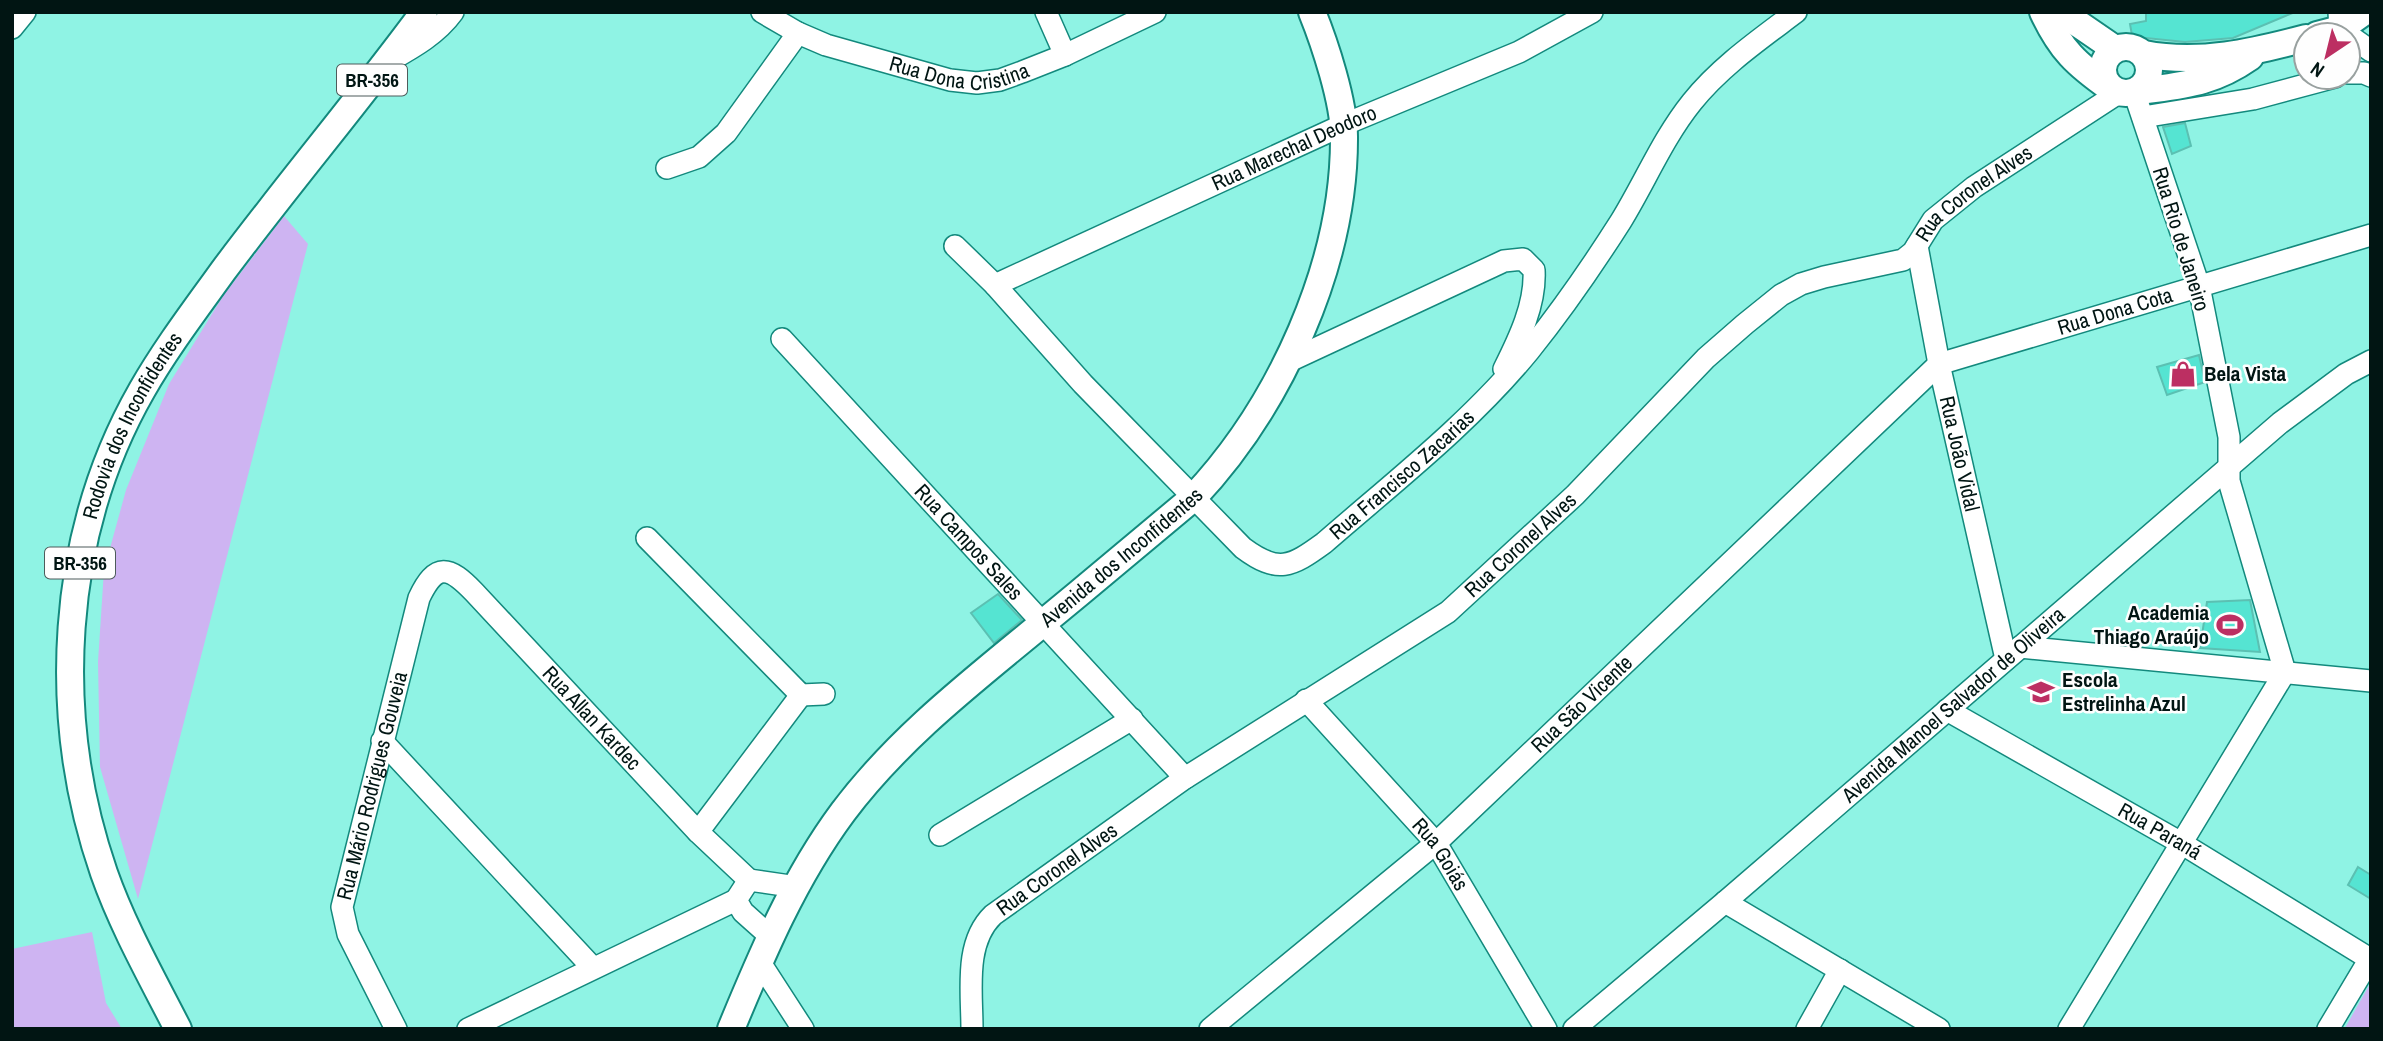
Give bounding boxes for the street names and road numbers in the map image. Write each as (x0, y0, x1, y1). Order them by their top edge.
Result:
street label: Rua Dona Cristina (886, 49, 1034, 97)
road number: BR-356 (337, 64, 407, 96)
street label: Rua Marechal Deodoro (1207, 98, 1381, 197)
street label: Rua Coronel Alves (1908, 138, 2038, 247)
street label: Rua Rio de Janeiro (2146, 163, 2217, 315)
street label: Rua Dona Cota (2054, 280, 2176, 342)
street label: Rodovia dos Inconfidentes (75, 326, 189, 522)
street label: Rua João Vidal (1933, 393, 1987, 514)
street label: Rua Francisco Zacarias (1323, 403, 1481, 546)
street label: Rua Campos Sales (908, 478, 1030, 606)
street label: Avenida dos Inconfidentes (1033, 481, 1209, 634)
street label: Rua Coronel Alves (1458, 486, 1583, 604)
road number: BR-356 (45, 548, 115, 578)
street label: Avenida Manoel Salvador de Oliveira (1835, 600, 2071, 810)
street label: Rua São Vicente (1524, 648, 1639, 759)
street label: Rua Allan Kardec (536, 659, 648, 776)
street label: Rua Mário Rodrigues Gouveia (329, 668, 414, 903)
street label: Rua Paraná (2113, 795, 2208, 867)
street label: Rua Goiás (1406, 811, 1476, 896)
street label: Rua Coronel Alves (990, 816, 1123, 922)

